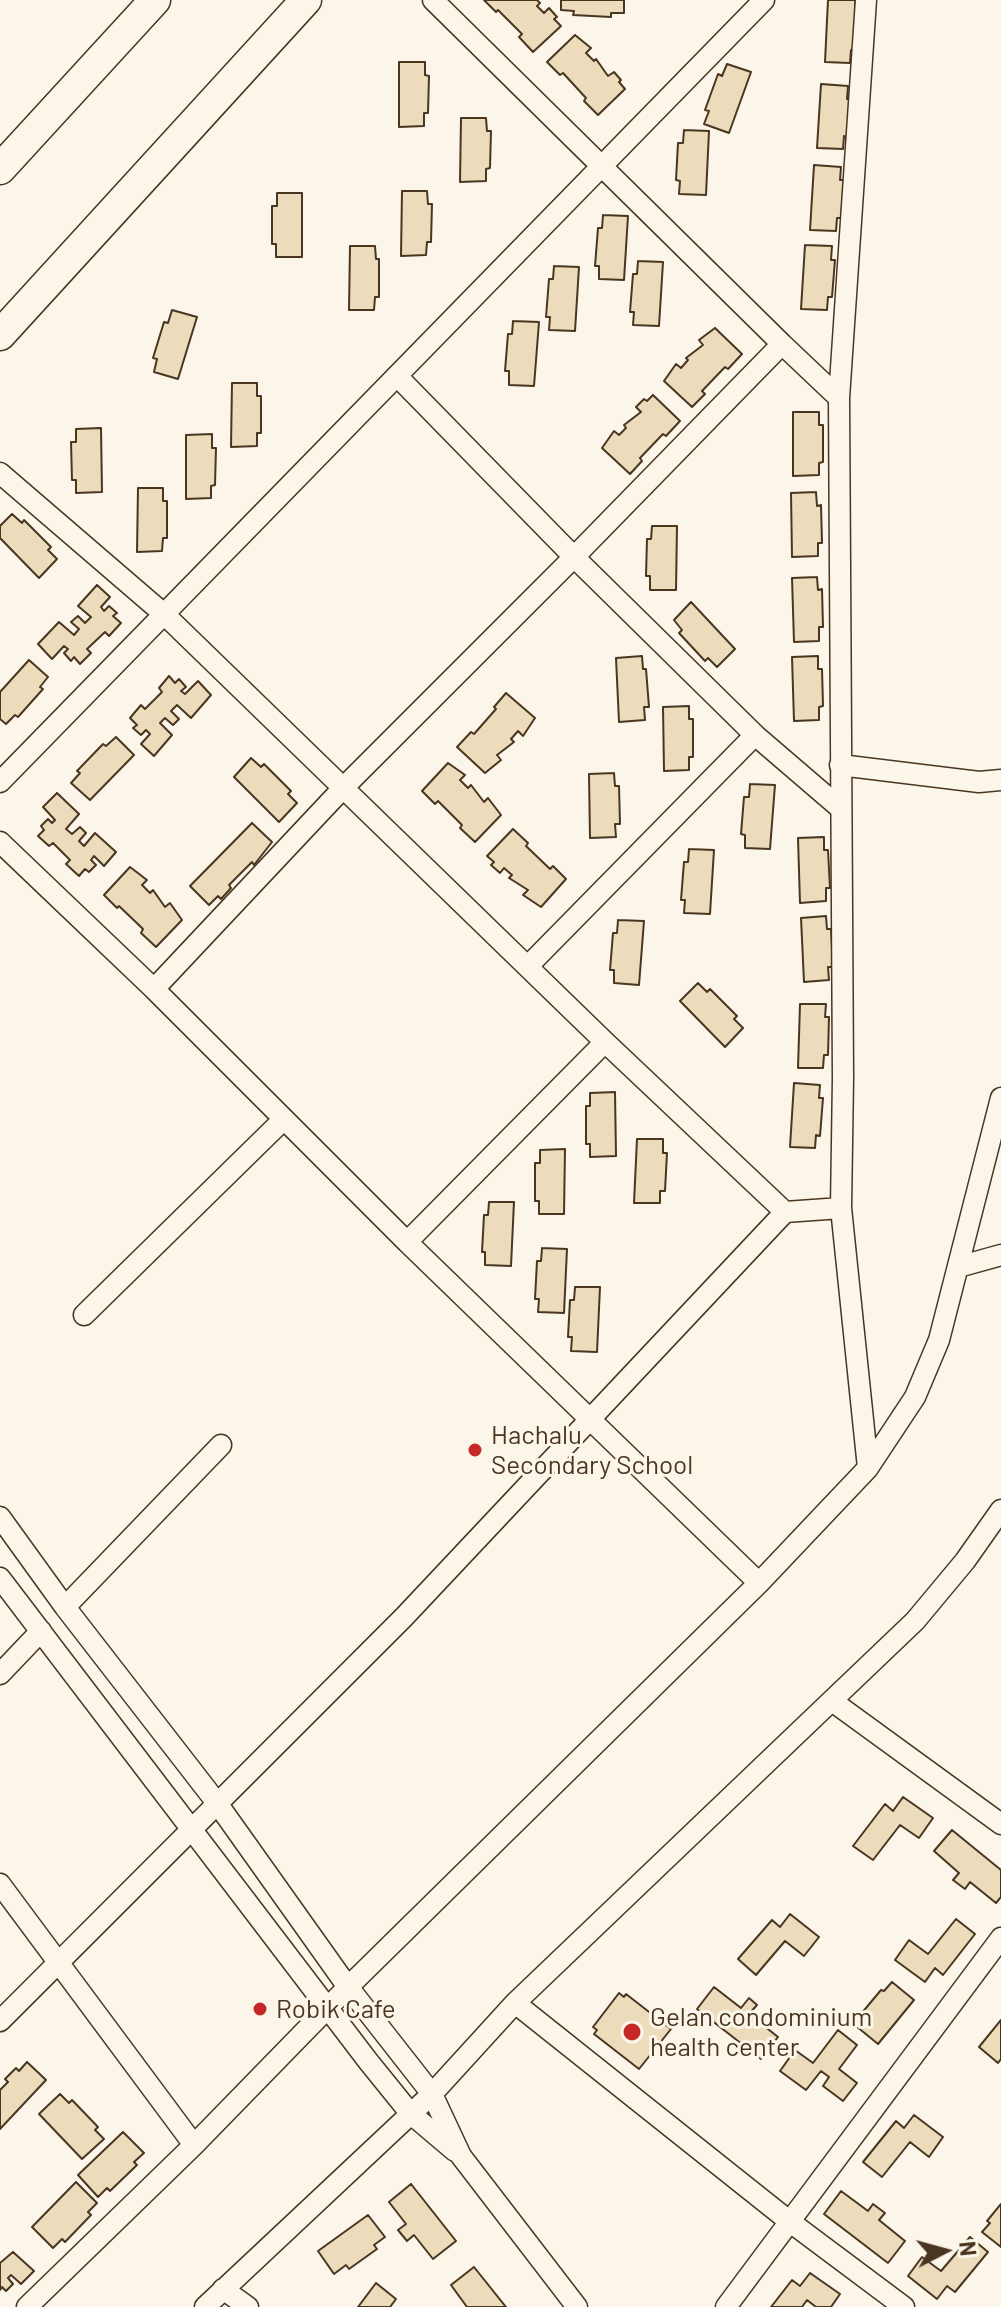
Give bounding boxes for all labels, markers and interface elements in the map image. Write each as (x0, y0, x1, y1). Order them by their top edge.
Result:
place label: Hachalu Secondary School (491, 1419, 693, 1480)
marker: Hachalu Secondary School (466, 1441, 484, 1459)
place label: Robik Cafe (276, 1993, 396, 2025)
marker: Robik Cafe (251, 2000, 269, 2018)
place label: Gelan condominium health center (650, 2001, 872, 2062)
marker: Gelan condominium health center (621, 2021, 643, 2043)
north arrow (905, 2211, 985, 2291)
text: N (955, 2240, 983, 2257)

